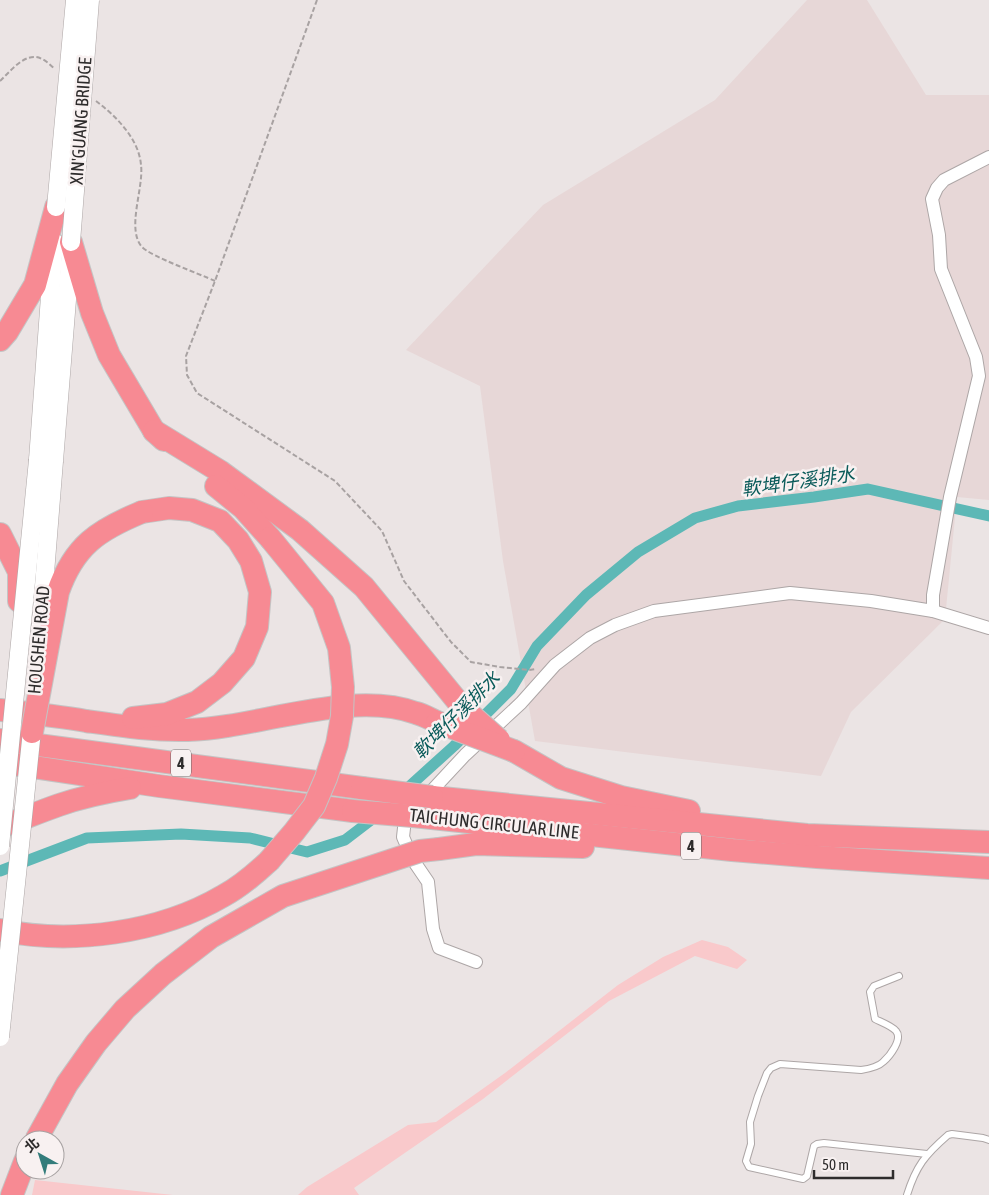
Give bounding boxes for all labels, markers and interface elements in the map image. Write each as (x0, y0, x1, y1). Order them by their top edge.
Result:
street label: XIN'GUANG BRIDGE (66, 56, 95, 185)
water label: 軟埤仔溪排水 (740, 462, 857, 500)
street label: HOUSHEN ROAD (23, 585, 54, 695)
water label: 軟埤仔溪排水 (408, 666, 505, 763)
road number: 4 (171, 750, 191, 776)
street label: TAICHUNG CIRCULAR LINE (409, 804, 580, 843)
road number: 4 (681, 832, 701, 859)
north arrow (15, 1130, 65, 1180)
text: 北 (21, 1134, 42, 1156)
scale bar (814, 1148, 893, 1180)
text: 50 m (822, 1156, 849, 1173)

